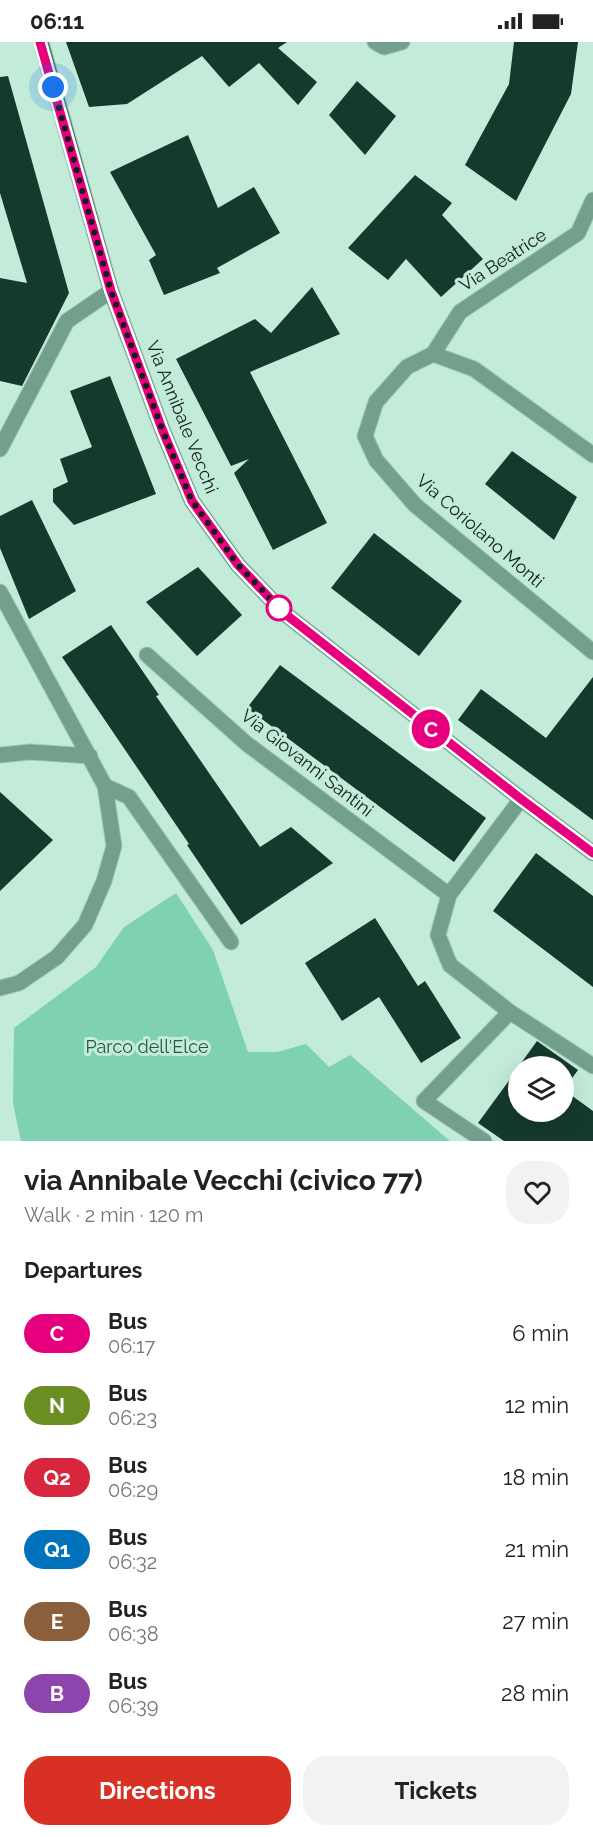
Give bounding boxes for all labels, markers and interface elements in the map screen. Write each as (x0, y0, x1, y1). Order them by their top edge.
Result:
text: 06:11 (30, 8, 84, 34)
your location (38, 72, 68, 102)
street label: Via Beatrice (455, 223, 551, 295)
street label: Via Annibale Vecchi (142, 337, 223, 496)
street label: Via Coriolano Monti (412, 470, 548, 592)
unlabelled marker (266, 595, 292, 621)
street label: Via Giovanni Santini (237, 704, 378, 821)
line badge: C (412, 710, 450, 748)
text: C (424, 717, 438, 742)
park label: Parco dell'Elce (85, 1036, 209, 1057)
map controls (508, 1056, 574, 1122)
button: layers (508, 1056, 574, 1122)
button: heart (506, 1161, 569, 1224)
text: via Annibale Vecchi (civico 77) (24, 1164, 423, 1197)
text: Walk · 2 min · 120 m (24, 1203, 203, 1227)
text: Departures (24, 1257, 142, 1283)
text: Bus (108, 1308, 147, 1334)
text: 6 min (512, 1320, 569, 1346)
text: C (50, 1321, 64, 1346)
text: 06:17 (108, 1334, 155, 1358)
text: Bus (108, 1380, 147, 1406)
text: 12 min (505, 1392, 569, 1418)
text: N (49, 1393, 65, 1418)
text: 06:23 (108, 1406, 157, 1430)
text: Bus (108, 1452, 147, 1478)
text: 18 min (503, 1464, 569, 1490)
text: Q2 (43, 1465, 71, 1490)
text: 06:29 (108, 1478, 158, 1502)
text: Bus (108, 1524, 147, 1550)
text: 21 min (505, 1536, 569, 1562)
text: Q1 (44, 1537, 70, 1562)
text: 06:32 (108, 1550, 157, 1574)
text: Bus (108, 1596, 147, 1622)
text: 27 min (502, 1608, 569, 1634)
text: E (51, 1609, 63, 1634)
text: 06:38 (108, 1622, 159, 1646)
text: Bus (108, 1668, 147, 1694)
text: 28 min (501, 1680, 569, 1706)
text: B (50, 1681, 64, 1706)
text: 06:39 (108, 1694, 158, 1718)
button: Directions (24, 1756, 291, 1825)
button: Tickets (303, 1756, 569, 1825)

